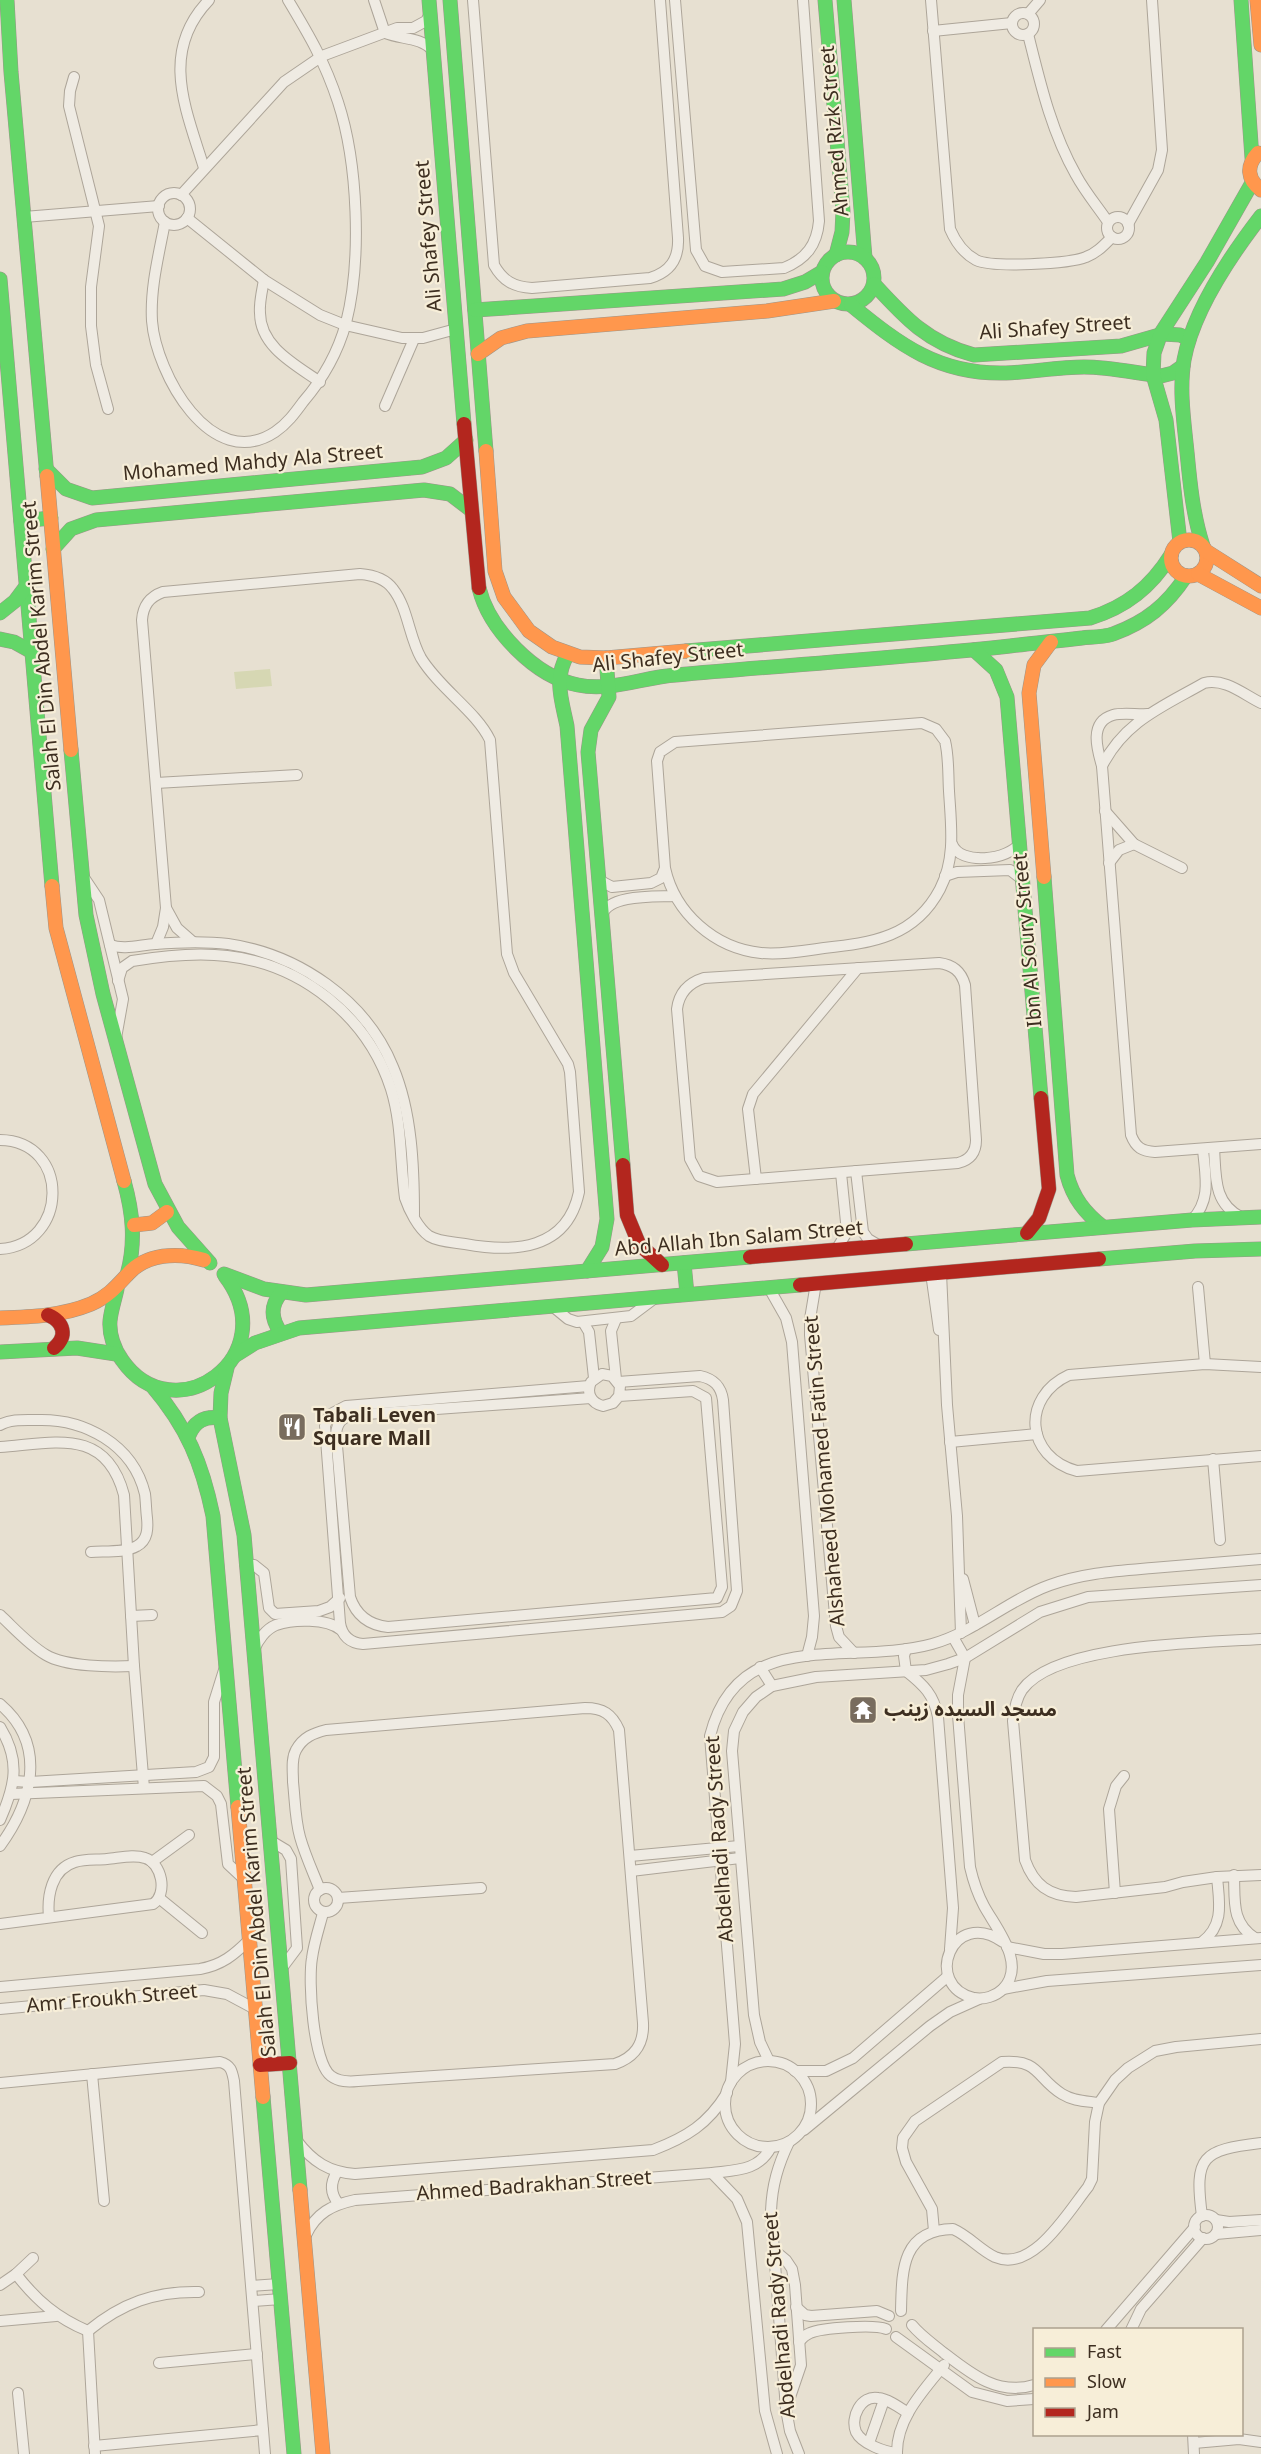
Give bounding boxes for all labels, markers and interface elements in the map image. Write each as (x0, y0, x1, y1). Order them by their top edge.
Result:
street label: Ahmed Rizk Street (807, 44, 863, 218)
street label: Ali Shafey Street (401, 159, 457, 313)
street label: Ali Shafey Street (978, 302, 1132, 354)
street label: Mohamed Mahdy Ala Street (121, 431, 385, 495)
street label: Salah El Din Abdel Karim Street (8, 499, 76, 793)
street label: Ali Shafey Street (590, 629, 746, 687)
street label: Ibn Al Soury Street (999, 851, 1057, 1029)
street label: Abd Allah Ibn Salam Street (613, 1207, 865, 1271)
street label: Alshaheed Mohamed Fatin Street (790, 1314, 860, 1628)
place label: Tabali Leven Square Mall (313, 1395, 436, 1460)
restaurant icon: Tabali Leven Square Mall (276, 1411, 308, 1443)
place label: مسجد السيده زينب (884, 1689, 1057, 1731)
temple icon: مسجد السيده زينب (847, 1694, 879, 1726)
street label: Abdelhadi Rady Street (692, 1734, 748, 1944)
street label: Salah El Din Abdel Karim Street (223, 1765, 291, 2059)
street label: Amr Froukh Street (25, 1971, 199, 2027)
street label: Ahmed Badrakhan Street (415, 2157, 653, 2215)
street label: Abdelhadi Rady Street (750, 2210, 810, 2420)
legend (1033, 2328, 1243, 2436)
text: Fast (1087, 2333, 1122, 2371)
text: Slow (1087, 2363, 1126, 2401)
text: Jam (1085, 2393, 1119, 2431)

